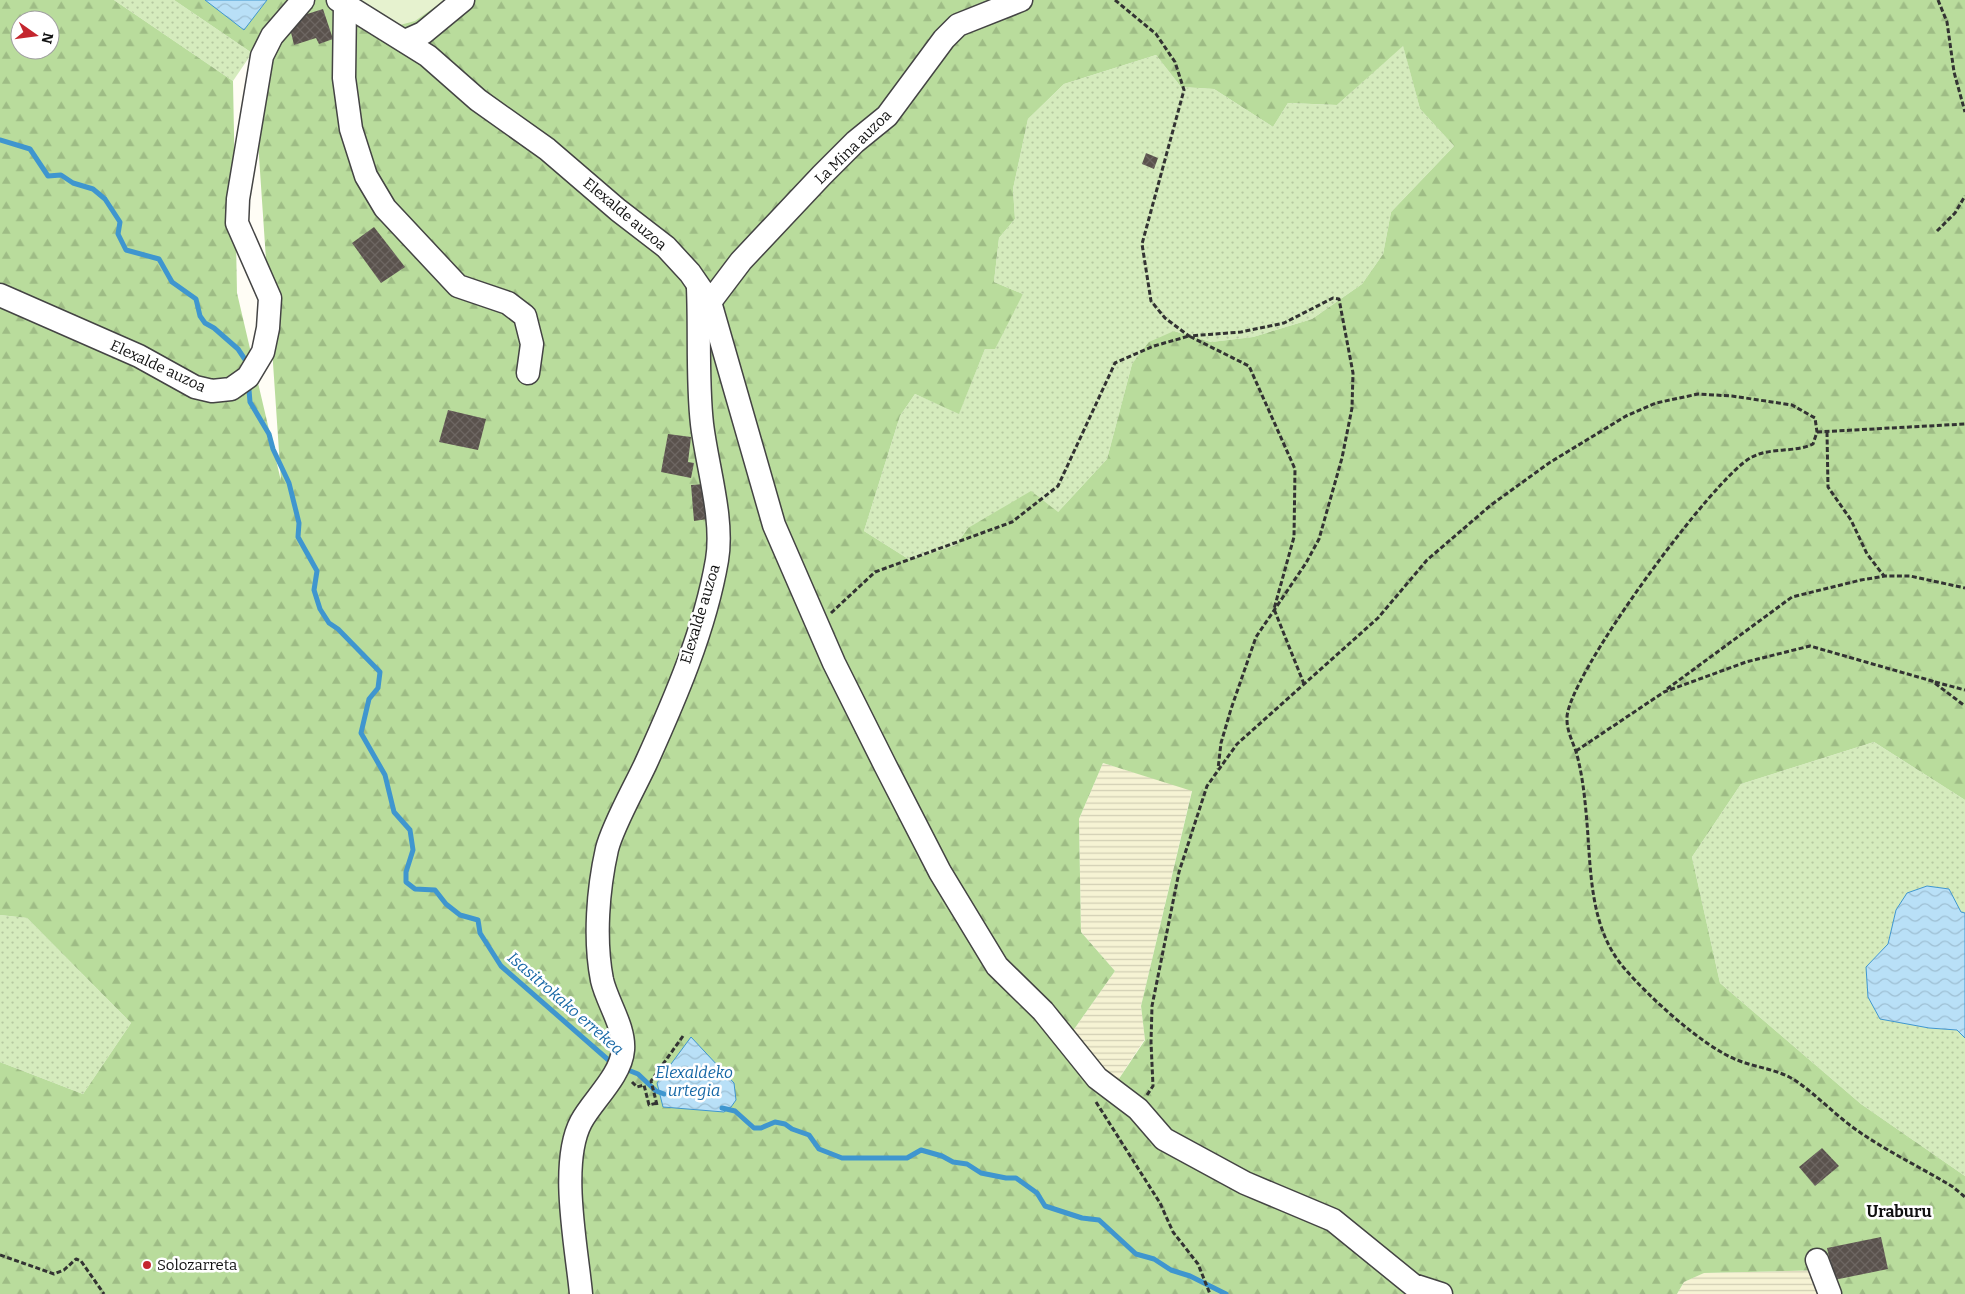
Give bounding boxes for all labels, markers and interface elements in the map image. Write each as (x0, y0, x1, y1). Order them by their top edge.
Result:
north arrow (10, 10, 60, 60)
text: N (38, 31, 57, 46)
street label: La Mina auzoa (811, 106, 895, 188)
street label: Elexalde auzoa (580, 174, 670, 254)
street label: Elexalde auzoa (107, 336, 209, 396)
street label: Elexalde auzoa (676, 562, 724, 666)
water label: Isasitrokako errekea (504, 948, 628, 1059)
water label: Elexaldeko urtegia (655, 1063, 733, 1100)
district label: Uraburu (1866, 1202, 1932, 1221)
place label: Solozarreta (157, 1256, 237, 1274)
marker: Solozarreta (141, 1259, 153, 1271)

